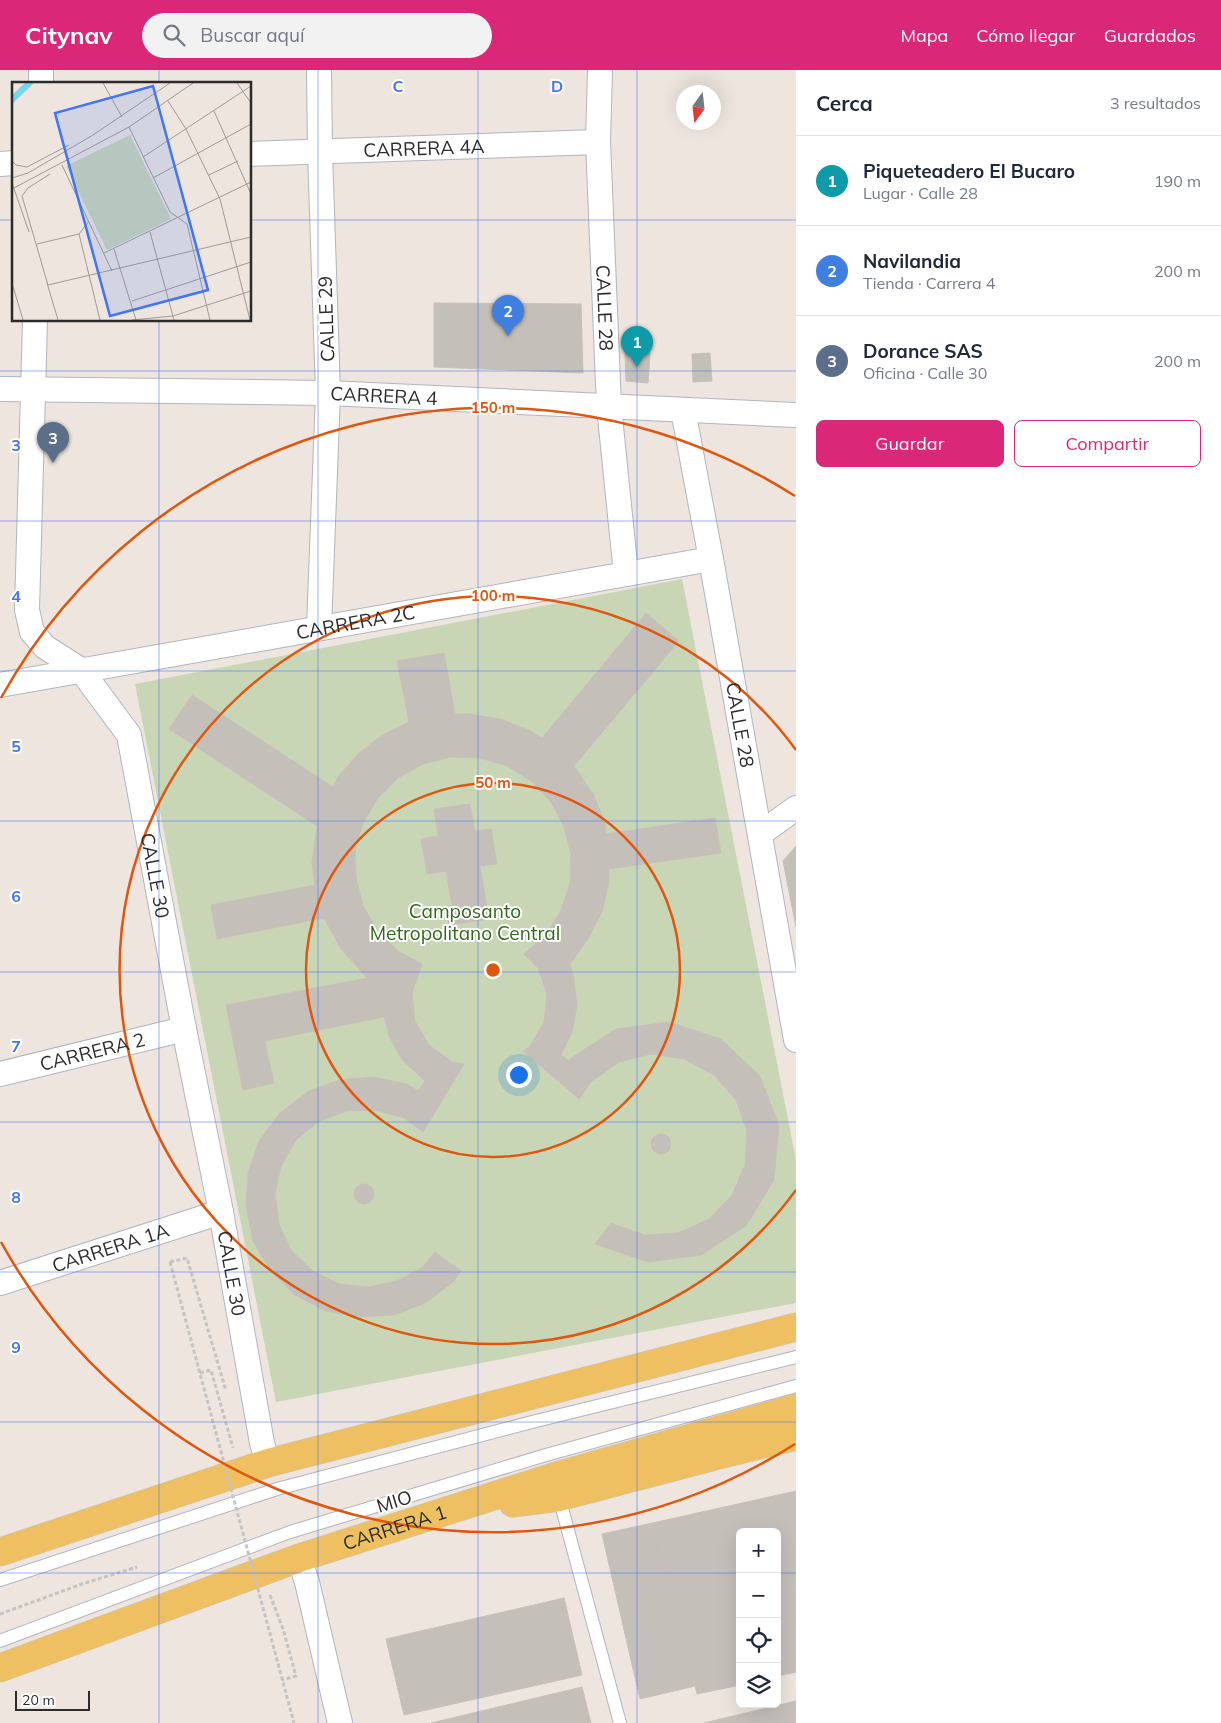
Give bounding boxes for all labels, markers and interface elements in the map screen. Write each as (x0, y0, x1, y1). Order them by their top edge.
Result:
search box (142, 13, 492, 58)
text: Citynav (25, 20, 112, 50)
icon: search (160, 21, 188, 49)
text: Buscar aquí (200, 23, 305, 47)
text: Mapa (900, 24, 948, 47)
text: Cómo llegar (976, 24, 1076, 47)
text: Guardados (1104, 24, 1196, 47)
text: C (393, 76, 404, 96)
text: D (551, 76, 563, 96)
inset map (12, 82, 251, 321)
north arrow (676, 85, 721, 130)
text: Cerca (816, 90, 873, 116)
text: 3 resultados (1110, 93, 1201, 113)
street label: CARRERA 4A (363, 134, 485, 162)
text: Piqueteadero El Bucaro (863, 159, 1075, 183)
text: 1 (827, 171, 837, 191)
text: 190 m (1154, 171, 1201, 191)
text: Lugar · Calle 28 (863, 183, 978, 203)
text: Navilandia (863, 249, 961, 273)
text: 2 (827, 261, 837, 281)
text: 200 m (1154, 261, 1201, 281)
street label: CALLE 28 (591, 264, 619, 351)
text: Tienda · Carrera 4 (863, 273, 995, 293)
street label: CALLE 29 (313, 275, 339, 363)
pin: 2 (492, 295, 524, 336)
pin: 1 (621, 326, 653, 367)
text: Dorance SAS (863, 339, 983, 363)
text: 3 (827, 351, 837, 371)
text: 200 m (1154, 351, 1201, 371)
text: Oficina · Calle 30 (863, 363, 987, 383)
street label: CARRERA 4 (330, 381, 438, 410)
text: 150 m (471, 398, 515, 417)
button: Guardar (816, 420, 1004, 467)
button: Compartir (1014, 420, 1201, 467)
pin: 3 (37, 422, 69, 463)
text: 3 (11, 435, 21, 455)
text: 4 (11, 586, 21, 606)
text: 100 m (471, 586, 515, 605)
street label: CARRERA 2C (294, 600, 417, 644)
street label: CALLE 28 (721, 680, 760, 769)
text: 5 (11, 736, 21, 756)
text: 50 m (475, 773, 511, 792)
street label: CALLE 30 (136, 831, 175, 920)
text: 6 (11, 886, 21, 906)
park label: Camposanto Metropolitano Central (370, 899, 560, 945)
centre of rings (484, 961, 502, 979)
street label: CARRERA 2 (37, 1027, 147, 1076)
text: 7 (11, 1036, 21, 1056)
your location (506, 1062, 532, 1088)
text: 8 (11, 1187, 21, 1207)
street label: CARRERA 1A (49, 1218, 172, 1278)
street label: CALLE 30 (213, 1229, 251, 1318)
text: 9 (11, 1337, 21, 1357)
street label: MIO (373, 1484, 415, 1518)
street label: CARRERA 1 (340, 1500, 449, 1555)
map controls (736, 1528, 781, 1708)
button: + (736, 1528, 781, 1573)
button: − (736, 1573, 781, 1618)
button: locate (736, 1618, 781, 1663)
button: layers (736, 1663, 781, 1708)
scale bar (15, 1688, 90, 1711)
text: 20 m (22, 1691, 55, 1709)

